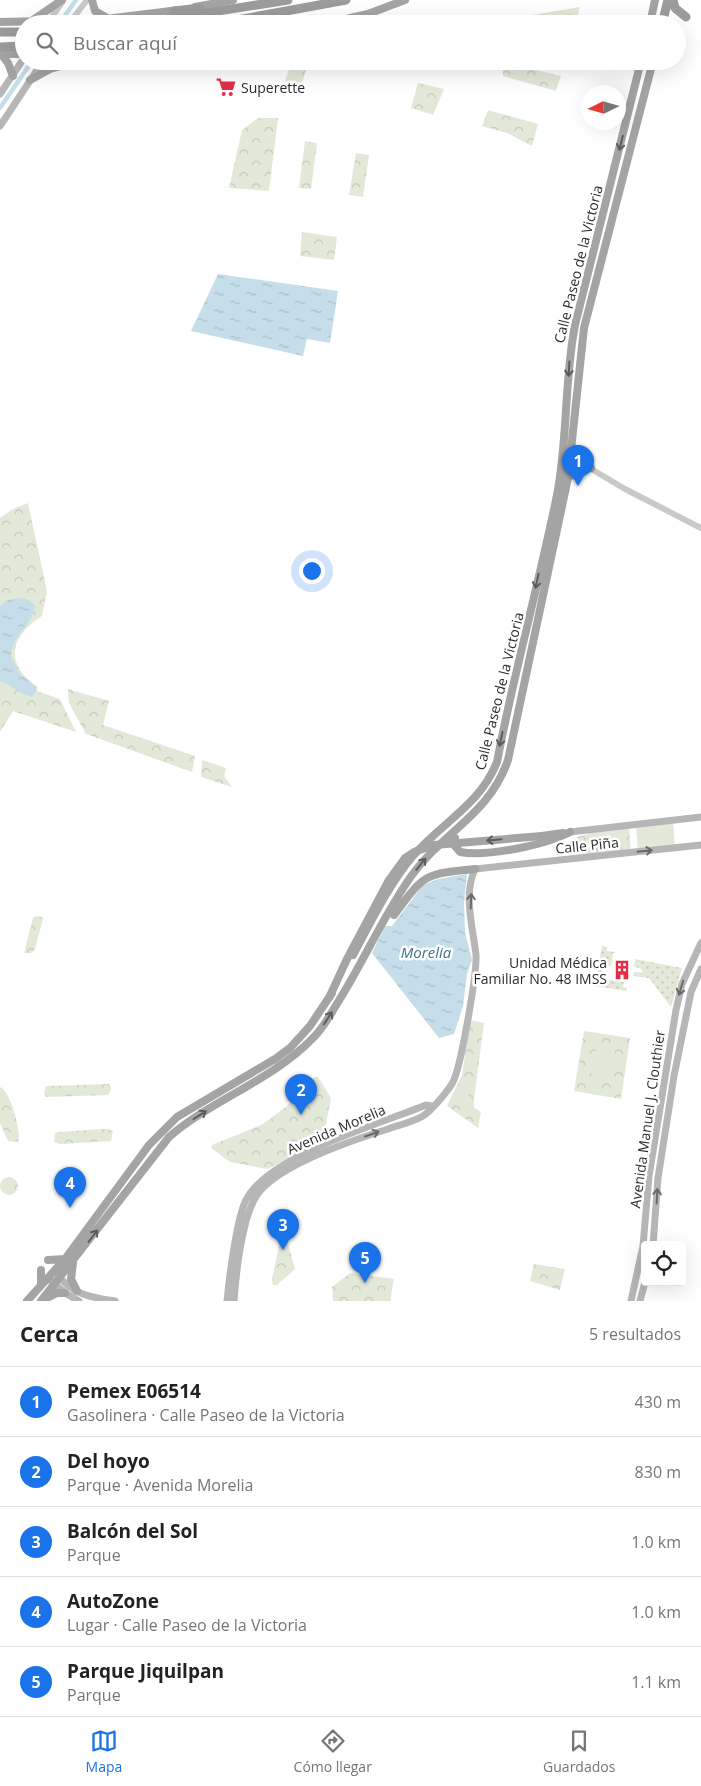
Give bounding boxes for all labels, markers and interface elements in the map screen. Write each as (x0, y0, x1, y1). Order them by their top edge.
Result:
search box (15, 15, 686, 70)
icon: search (33, 29, 61, 57)
text: Buscar aquí (73, 30, 177, 56)
supermarket icon: Superette (215, 76, 237, 98)
place label: Superette (241, 78, 305, 97)
north arrow (581, 85, 626, 130)
one-way arrow (616, 134, 625, 150)
street label: Calle Paseo de la Victoria (549, 183, 607, 345)
one-way arrow (564, 361, 573, 377)
pin: 1 (562, 445, 594, 486)
your location (299, 558, 325, 584)
one-way arrow (532, 572, 541, 588)
street label: Calle Paseo de la Victoria (470, 610, 528, 772)
one-way arrow (496, 731, 506, 747)
street label: Calle Piña (554, 832, 620, 858)
one-way arrow (486, 835, 502, 845)
one-way arrow (637, 846, 653, 856)
one-way arrow (415, 858, 426, 871)
one-way arrow (466, 893, 475, 909)
water label: Morelia (401, 942, 452, 962)
place label: Unidad Médica Familiar No. 48 IMSS (474, 953, 607, 988)
building icon: Unidad Médica Familiar No. 48 IMSS (611, 959, 633, 981)
one-way arrow (676, 979, 686, 995)
one-way arrow (323, 1011, 333, 1025)
street label: Avenida Manuel J. Clouthier (625, 1029, 669, 1209)
pin: 2 (285, 1074, 317, 1115)
street label: Avenida Morelia (284, 1100, 388, 1158)
one-way arrow (192, 1110, 206, 1120)
one-way arrow (364, 1129, 379, 1138)
pin: 4 (54, 1167, 86, 1208)
one-way arrow (652, 1188, 661, 1204)
pin: 3 (267, 1209, 299, 1250)
one-way arrow (88, 1229, 98, 1243)
map controls (641, 1241, 686, 1286)
button: locate (641, 1241, 686, 1286)
pin: 5 (349, 1242, 381, 1283)
text: Cerca (20, 1320, 79, 1348)
text: 5 resultados (589, 1323, 681, 1345)
text: Pemex E06514 (67, 1378, 201, 1404)
text: 1 (31, 1391, 41, 1413)
text: 430 m (635, 1391, 681, 1413)
text: Gasolinera · Calle Paseo de la Victoria (67, 1404, 345, 1426)
text: Del hoyo (67, 1448, 150, 1474)
text: 2 (31, 1461, 41, 1483)
text: 830 m (635, 1461, 681, 1483)
text: Parque · Avenida Morelia (67, 1474, 253, 1496)
text: Balcón del Sol (67, 1518, 198, 1544)
text: 3 (31, 1531, 41, 1553)
text: 1.0 km (631, 1531, 681, 1553)
text: Parque (67, 1544, 121, 1566)
text: AutoZone (67, 1588, 159, 1614)
text: 4 (31, 1601, 41, 1623)
text: 1.0 km (631, 1601, 681, 1623)
text: Lugar · Calle Paseo de la Victoria (67, 1614, 307, 1636)
text: Parque Jiquilpan (67, 1658, 224, 1684)
text: 5 (31, 1671, 41, 1693)
text: 1.1 km (631, 1671, 681, 1693)
text: Parque (67, 1684, 121, 1706)
tab: Mapa (86, 1727, 122, 1776)
tab: Cómo llegar (294, 1727, 372, 1776)
tab: Guardados (543, 1727, 615, 1776)

